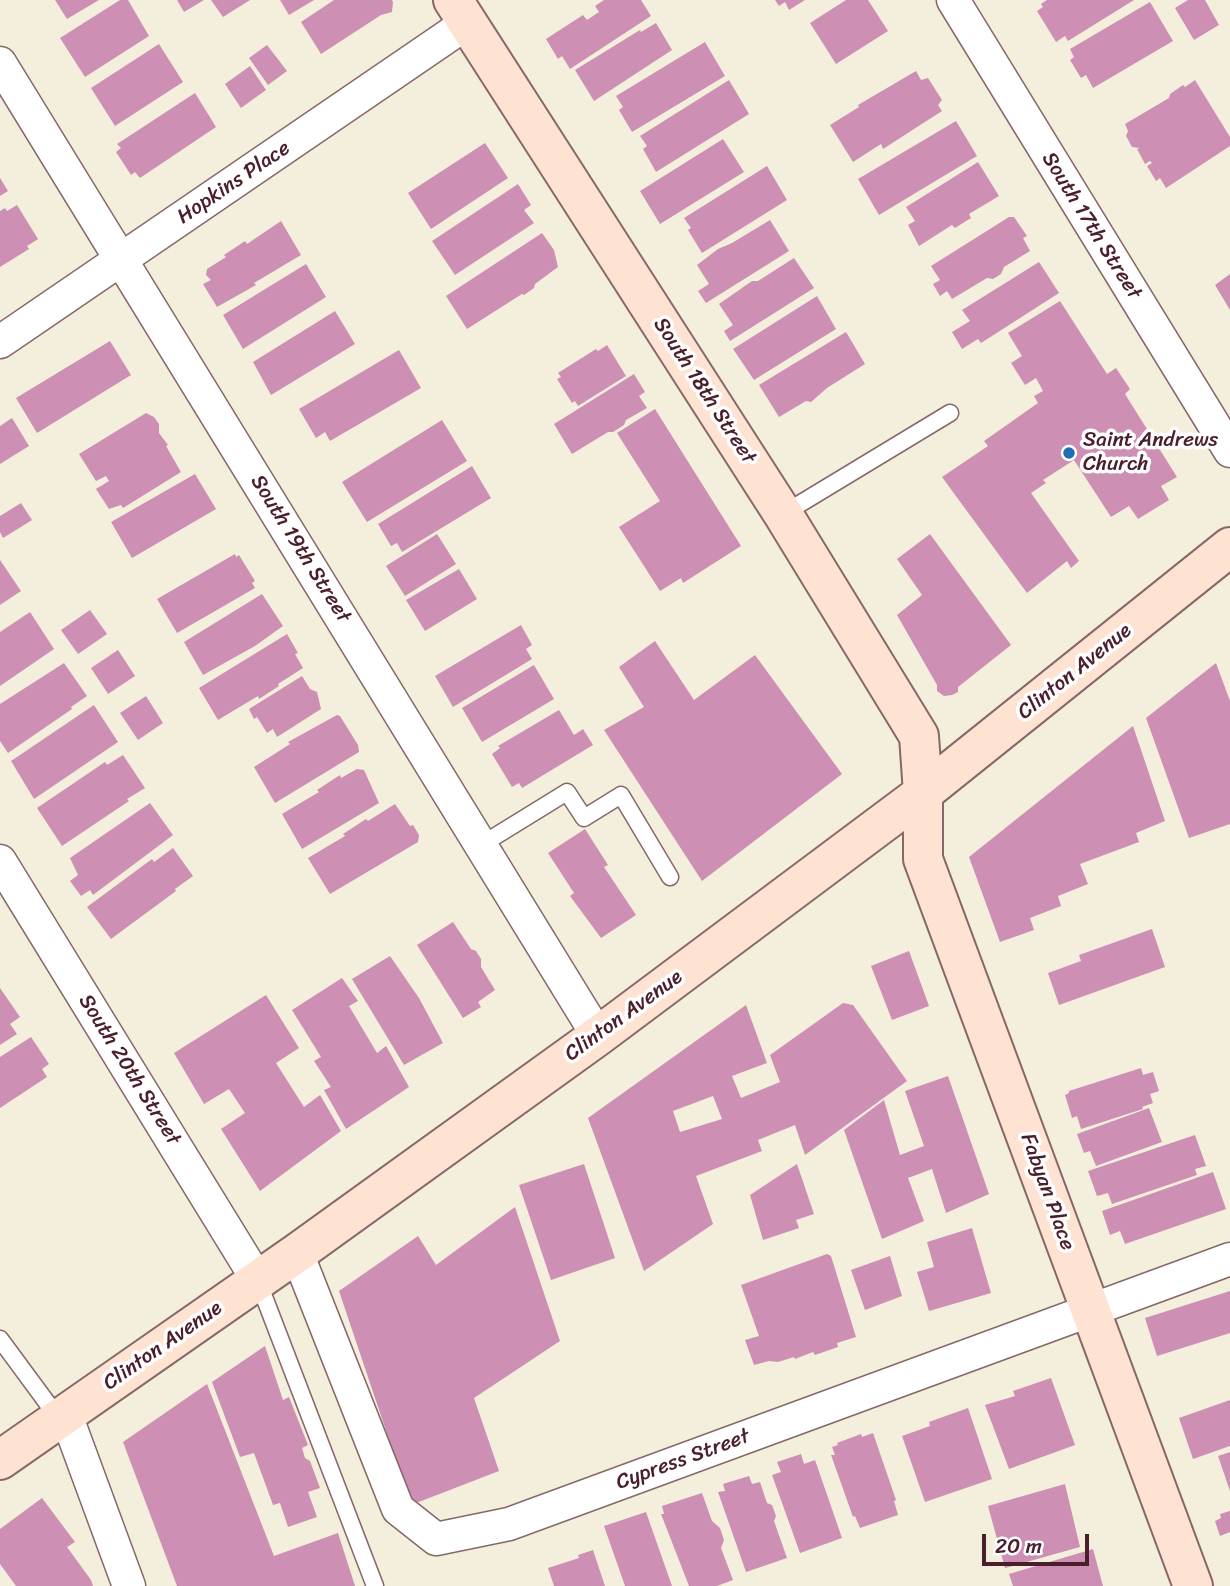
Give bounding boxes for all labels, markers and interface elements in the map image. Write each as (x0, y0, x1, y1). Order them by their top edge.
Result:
street label: Hopkins Place (173, 136, 295, 230)
street label: South 17th Street (1036, 148, 1146, 304)
street label: South 18th Street (647, 313, 761, 469)
place label: Saint Andrews Church (1083, 428, 1218, 478)
marker: Saint Andrews Church (1061, 445, 1077, 461)
street label: South 19th Street (244, 471, 356, 627)
street label: Clinton Avenue (1013, 618, 1137, 726)
street label: Clinton Avenue (560, 965, 688, 1067)
street label: South 20th Street (73, 990, 185, 1150)
street label: Fabyan Place (1014, 1130, 1080, 1254)
street label: Clinton Avenue (99, 1296, 227, 1396)
street label: Cypress Street (613, 1424, 753, 1496)
scale bar (985, 1520, 1092, 1564)
text: 20 m (995, 1527, 1042, 1565)

